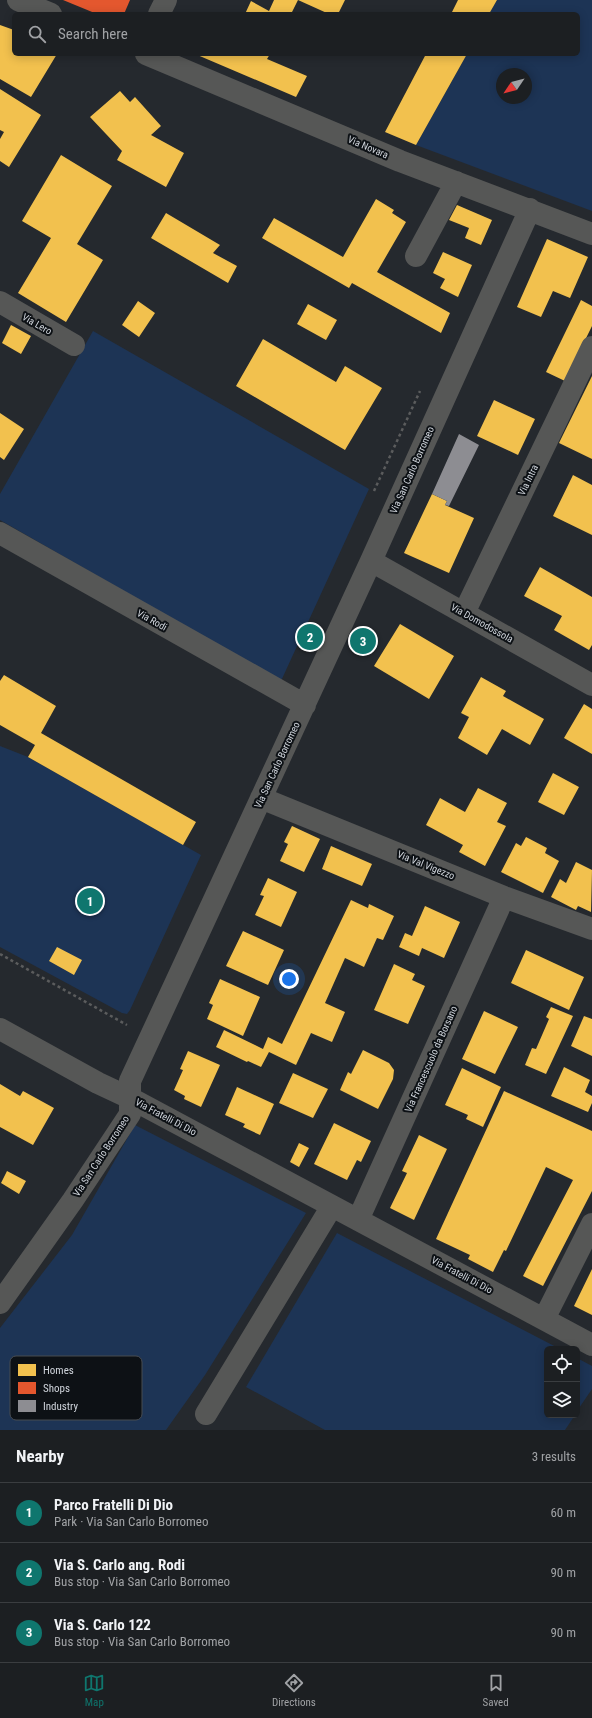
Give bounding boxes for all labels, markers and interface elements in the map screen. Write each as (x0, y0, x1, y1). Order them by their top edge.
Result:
search box (12, 12, 580, 56)
icon: search (26, 23, 48, 45)
text: Search here (58, 25, 128, 43)
north arrow (496, 68, 532, 104)
street label: Via Novara (346, 134, 390, 160)
street label: Via Lero (20, 311, 54, 337)
street label: Via San Carlo Borromeo (388, 425, 436, 515)
street label: Via Intra (516, 463, 540, 497)
street label: Via Domodossola (449, 601, 515, 645)
street label: Via Rodi (135, 607, 169, 633)
pin: 2 (297, 622, 323, 652)
pin: 3 (350, 626, 376, 656)
street label: Via San Carlo Borromeo (252, 720, 302, 810)
street label: Via Val Vigezzo (396, 848, 456, 882)
pin: 1 (77, 886, 103, 916)
your location (279, 969, 299, 989)
street label: Via Francescuolo da Borsano (403, 1004, 459, 1114)
street label: Via Fratelli Di Dio (134, 1096, 198, 1138)
street label: Via San Carlo Borromeo (71, 1114, 131, 1198)
street label: Via Fratelli Di Dio (430, 1254, 494, 1296)
map controls (544, 1346, 580, 1418)
button: locate (544, 1346, 580, 1382)
legend (10, 1356, 142, 1420)
text: Homes (43, 1364, 74, 1377)
text: Shops (43, 1382, 70, 1395)
button: layers (544, 1382, 580, 1418)
text: Industry (43, 1400, 79, 1413)
text: Nearby (16, 1446, 64, 1466)
text: 3 results (532, 1449, 576, 1464)
text: Parco Fratelli Di Dio (54, 1496, 173, 1514)
text: 1 (26, 1505, 32, 1520)
text: 60 m (550, 1505, 576, 1520)
text: Park · Via San Carlo Borromeo (54, 1514, 208, 1529)
text: Via S. Carlo ang. Rodi (54, 1556, 185, 1574)
text: 2 (26, 1565, 32, 1580)
text: 90 m (550, 1565, 576, 1580)
text: Bus stop · Via San Carlo Borromeo (54, 1574, 230, 1589)
text: Via S. Carlo 122 (54, 1616, 151, 1634)
text: 3 (26, 1625, 32, 1640)
text: 90 m (550, 1625, 576, 1640)
text: Bus stop · Via San Carlo Borromeo (54, 1634, 230, 1649)
tab: Map (83, 1672, 105, 1709)
tab: Directions (272, 1672, 316, 1709)
tab: Saved (483, 1672, 509, 1709)

